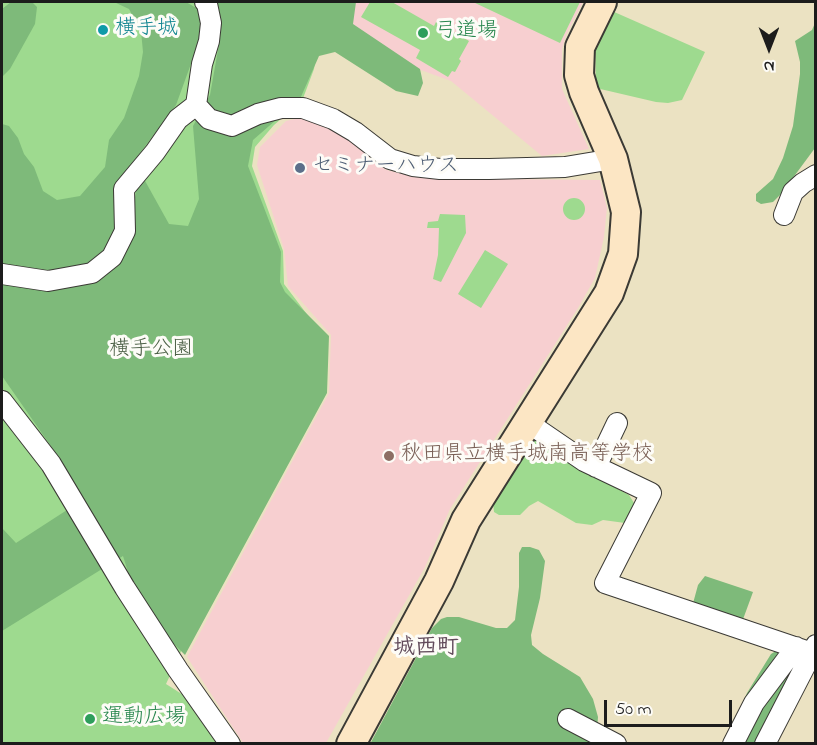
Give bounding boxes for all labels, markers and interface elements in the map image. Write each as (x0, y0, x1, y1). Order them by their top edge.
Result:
place label: 横手城 (115, 17, 178, 43)
north arrow (739, 18, 799, 78)
place label: 弓道場 (435, 20, 498, 46)
marker: 横手城 (96, 23, 110, 37)
marker: 弓道場 (416, 26, 430, 40)
text: N (764, 54, 774, 78)
place label: セミナーハウス (312, 155, 459, 181)
marker: セミナーハウス (293, 161, 307, 175)
park label: 横手公園 (109, 338, 193, 364)
place label: 秋田県立横手城南高等学校 (401, 443, 653, 469)
marker: 秋田県立横手城南高等学校 (382, 449, 396, 463)
district label: 城西町 (393, 636, 459, 662)
scale bar (607, 688, 734, 726)
text: 50 m (615, 697, 652, 723)
place label: 運動広場 (102, 706, 186, 732)
marker: 運動広場 (83, 712, 97, 726)

